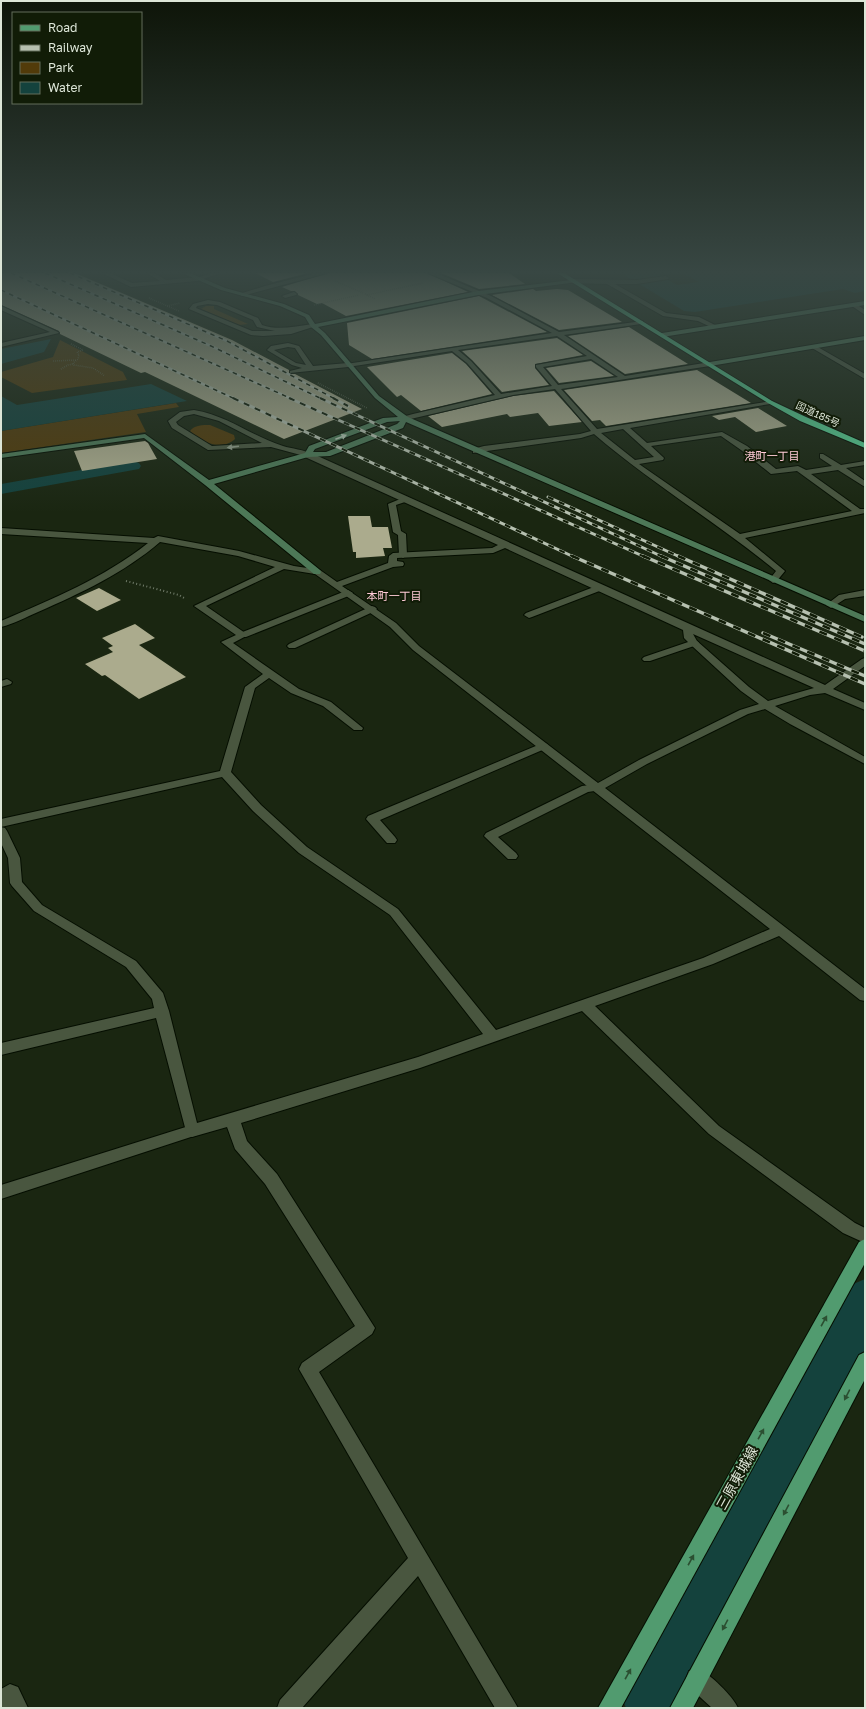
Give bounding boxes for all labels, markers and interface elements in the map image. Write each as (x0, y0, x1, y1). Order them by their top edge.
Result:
legend (12, 12, 142, 104)
text: Road (48, 20, 77, 35)
text: Railway (48, 40, 93, 55)
text: Park (48, 60, 74, 75)
text: Water (48, 80, 82, 95)
street label: 国道185号 (794, 399, 842, 429)
one-way arrow (336, 433, 348, 439)
one-way arrow (227, 444, 239, 450)
district label: 港町一丁目 (745, 449, 800, 462)
district label: 本町一丁目 (367, 589, 422, 602)
one-way arrow (821, 1315, 828, 1327)
one-way arrow (844, 1389, 850, 1401)
one-way arrow (758, 1428, 764, 1440)
street label: 三原東城線 (712, 1443, 761, 1512)
one-way arrow (783, 1504, 790, 1516)
one-way arrow (688, 1554, 695, 1566)
one-way arrow (722, 1619, 729, 1631)
one-way arrow (625, 1668, 632, 1680)

